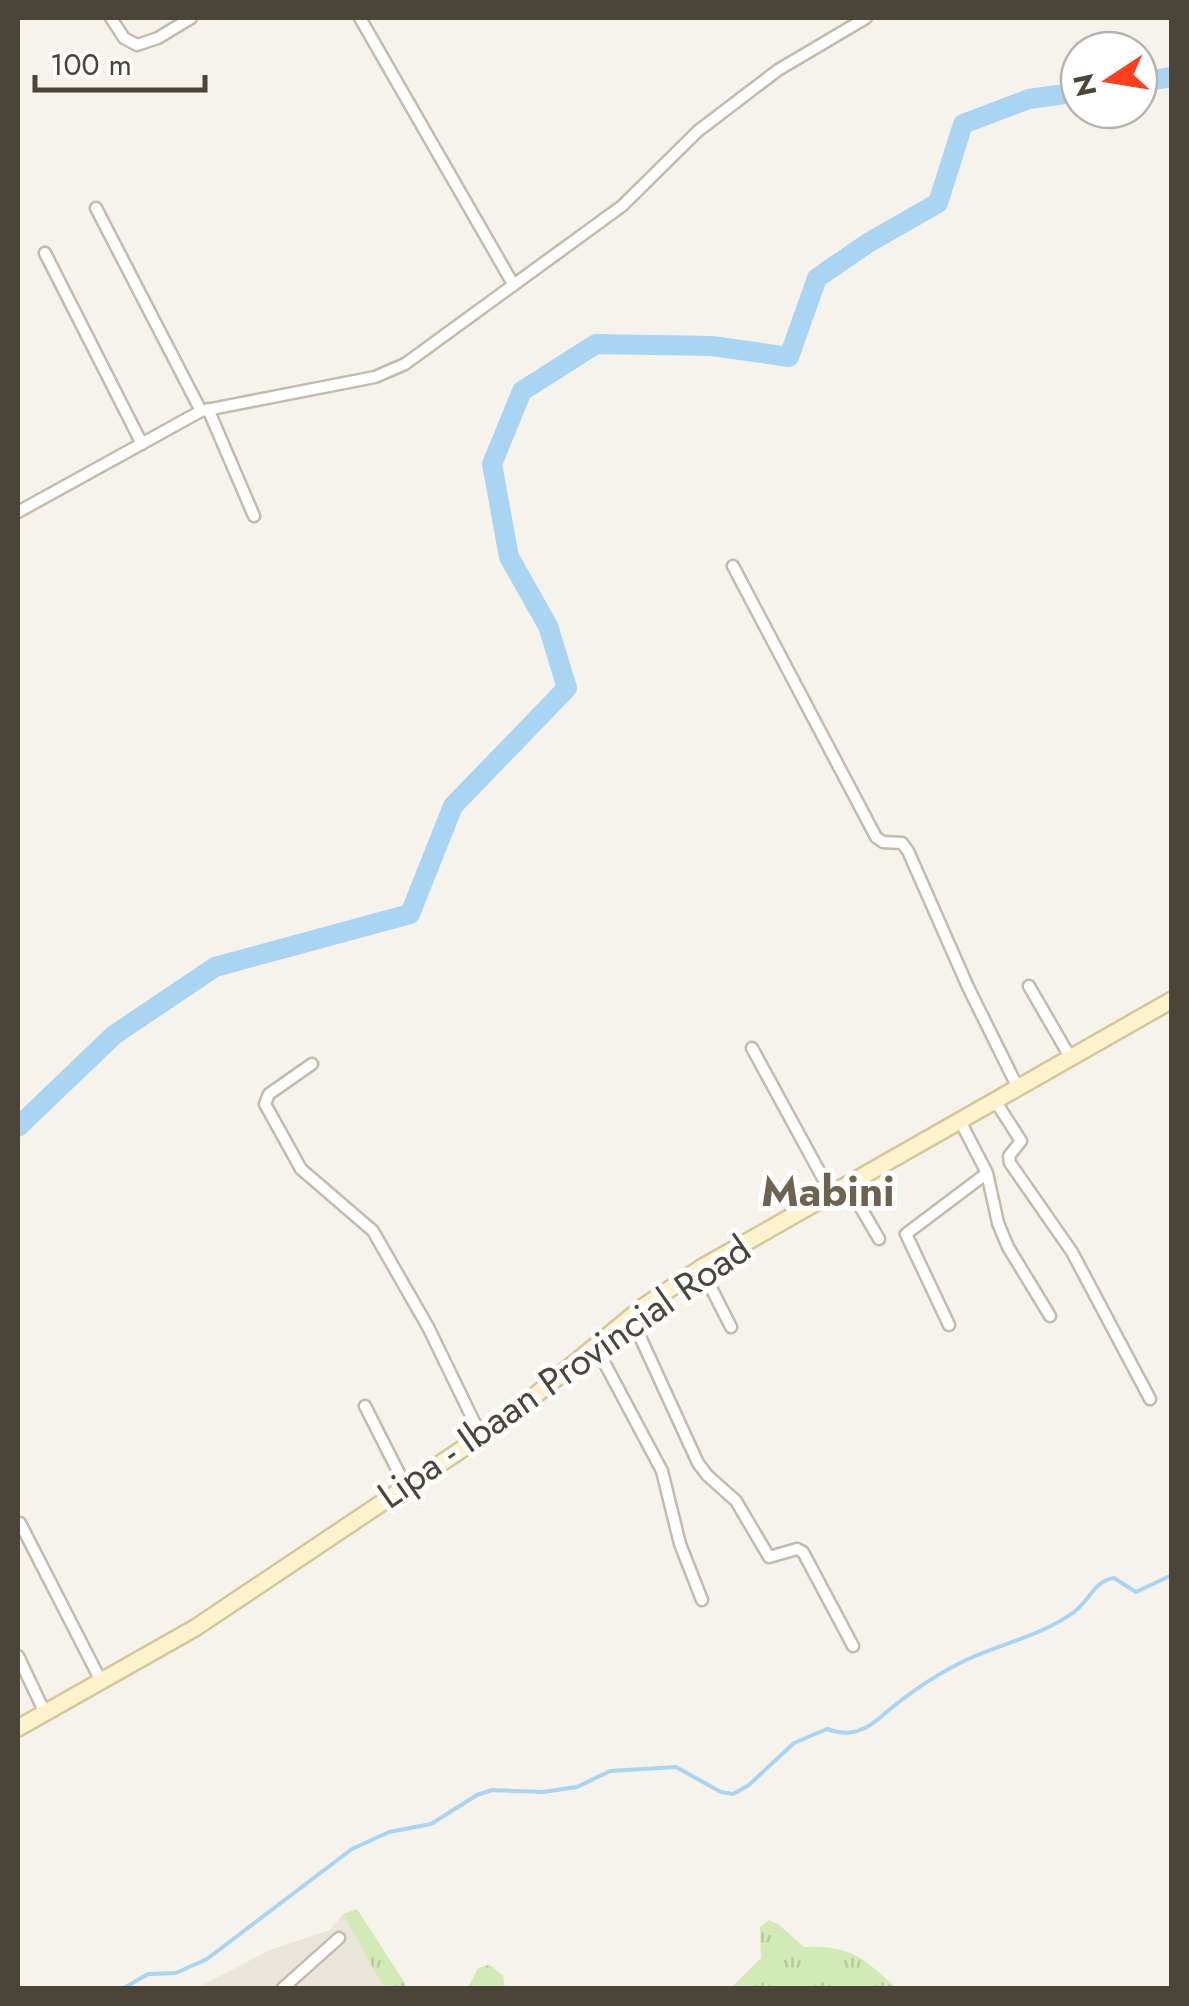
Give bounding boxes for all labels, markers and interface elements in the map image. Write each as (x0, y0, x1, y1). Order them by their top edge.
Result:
scale bar (35, 30, 205, 92)
north arrow (1059, 30, 1159, 130)
text: 100 m (50, 43, 132, 86)
text: N (1063, 70, 1107, 100)
district label: Mabini (761, 1161, 895, 1222)
street label: Lipa - Ibaan Provincial Road (366, 1222, 761, 1522)

